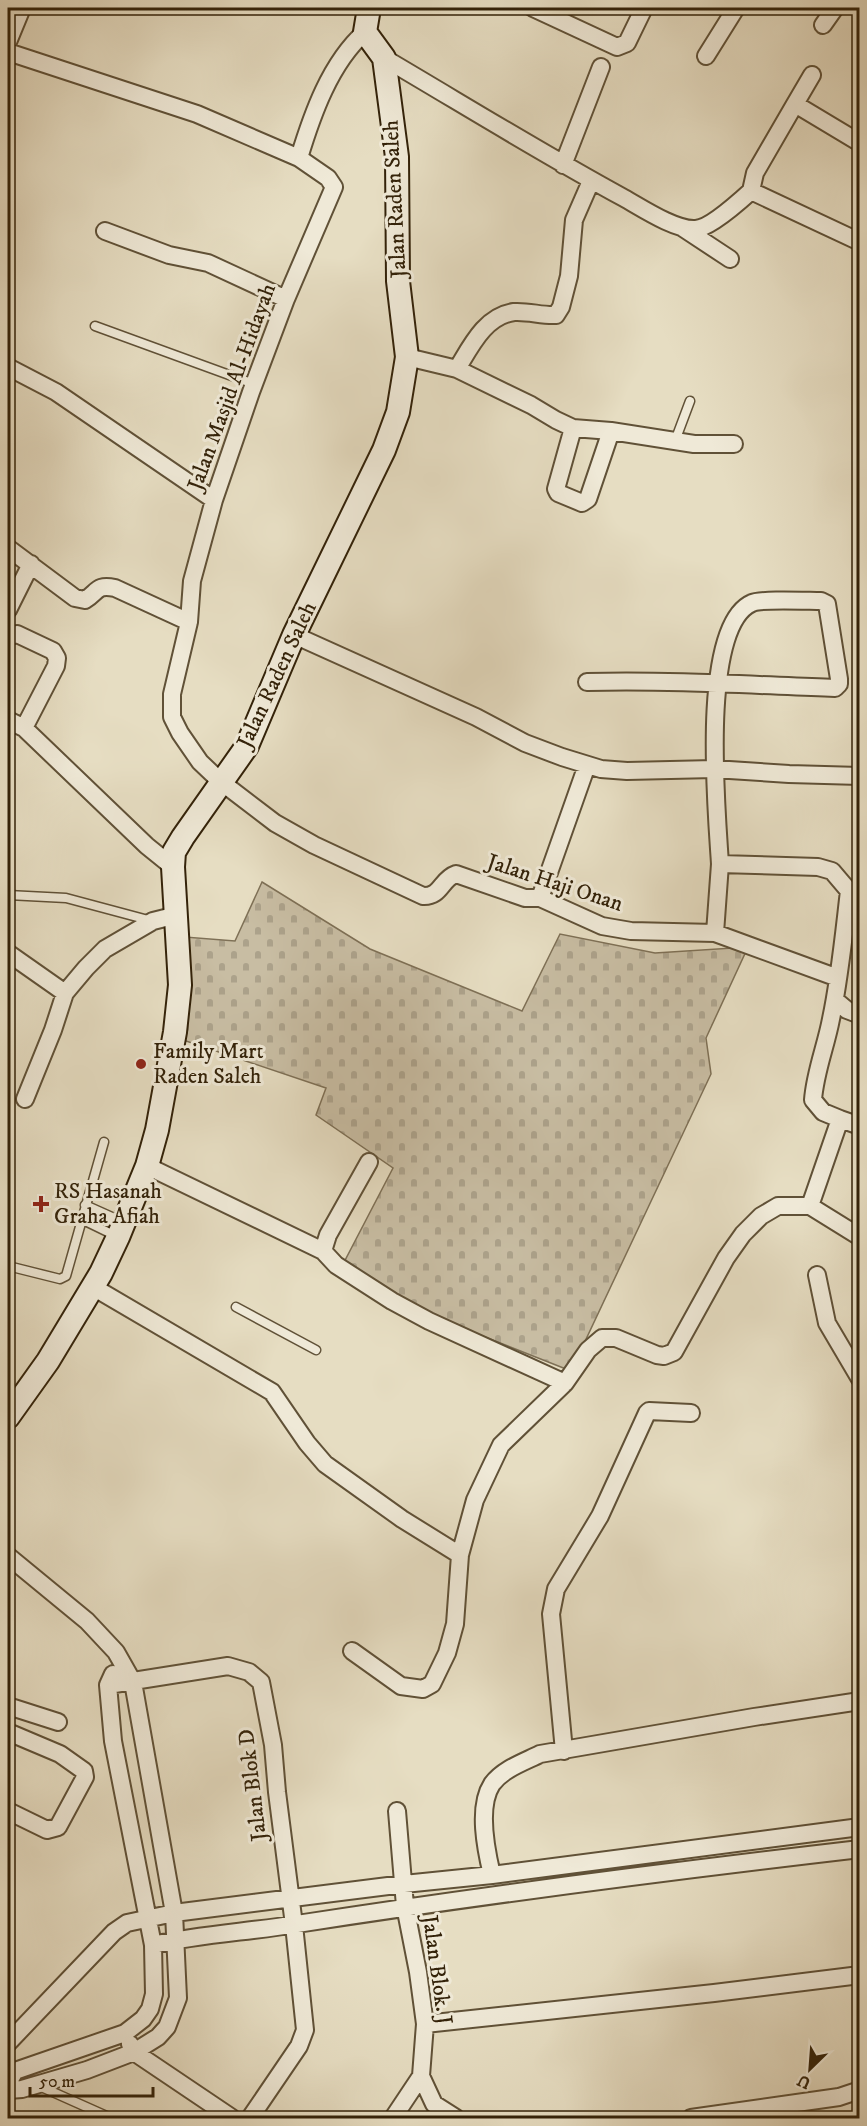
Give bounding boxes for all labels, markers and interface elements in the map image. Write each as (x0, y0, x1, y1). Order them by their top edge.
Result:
street label: Jalan Raden Saleh (377, 119, 413, 281)
street label: Jalan Masjid Al-Hidayah (181, 279, 282, 496)
street label: Jalan Raden Saleh (230, 597, 323, 754)
street label: Jalan Haji Onan (482, 848, 627, 918)
place label: Family Mart Raden Saleh (153, 1038, 264, 1090)
marker: Family Mart Raden Saleh (134, 1057, 148, 1071)
place label: RS Hasanah Graha Afiah (54, 1178, 162, 1230)
marker: RS Hasanah Graha Afiah (32, 1195, 50, 1213)
street label: Jalan Blok D (233, 1727, 274, 1845)
street label: Jalan Blok. J (416, 1911, 458, 2027)
north arrow (780, 2039, 840, 2099)
scale bar (30, 2060, 153, 2098)
text: U (794, 2070, 814, 2093)
text: 50 m (39, 2071, 75, 2093)

